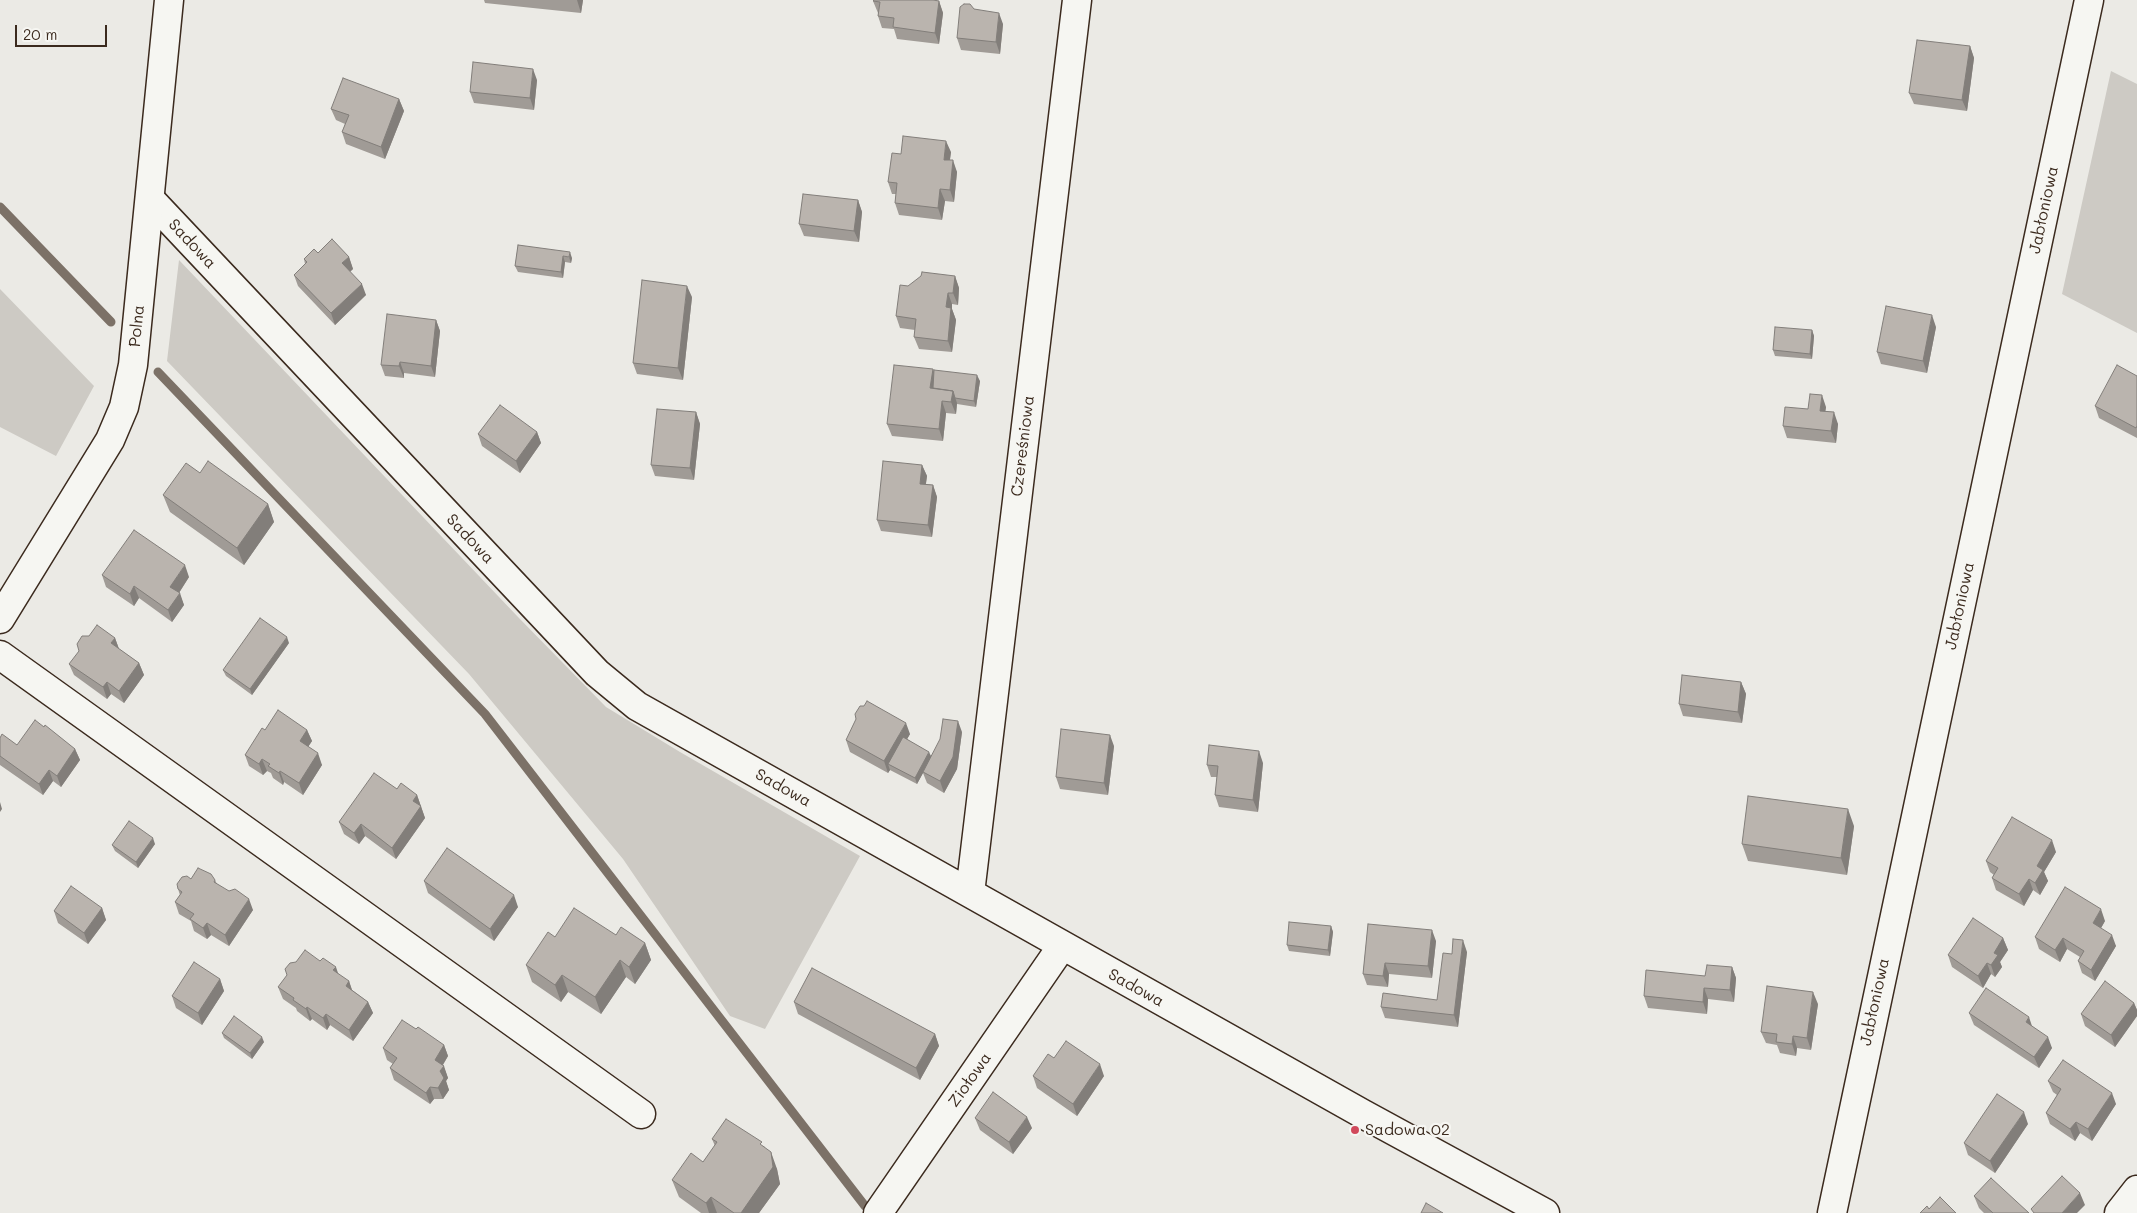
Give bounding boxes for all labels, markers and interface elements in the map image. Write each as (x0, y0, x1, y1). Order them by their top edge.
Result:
scale bar (18, 15, 110, 47)
text: 20 m (23, 24, 57, 44)
street label: Jabłoniowa (2025, 164, 2063, 256)
street label: Sadowa (164, 215, 220, 273)
street label: Polna (125, 304, 149, 348)
street label: Czereśniowa (1007, 394, 1039, 498)
street label: Sadowa (442, 510, 498, 568)
street label: Jabłoniowa (1941, 560, 1979, 652)
street label: Sadowa (752, 765, 814, 811)
street label: Jabłoniowa (1856, 956, 1894, 1048)
street label: Sadowa (1105, 965, 1167, 1011)
street label: Ziołowa (944, 1049, 996, 1111)
place label: Sadowa 02 (1365, 1120, 1450, 1140)
marker: Sadowa 02 (1349, 1124, 1361, 1136)

